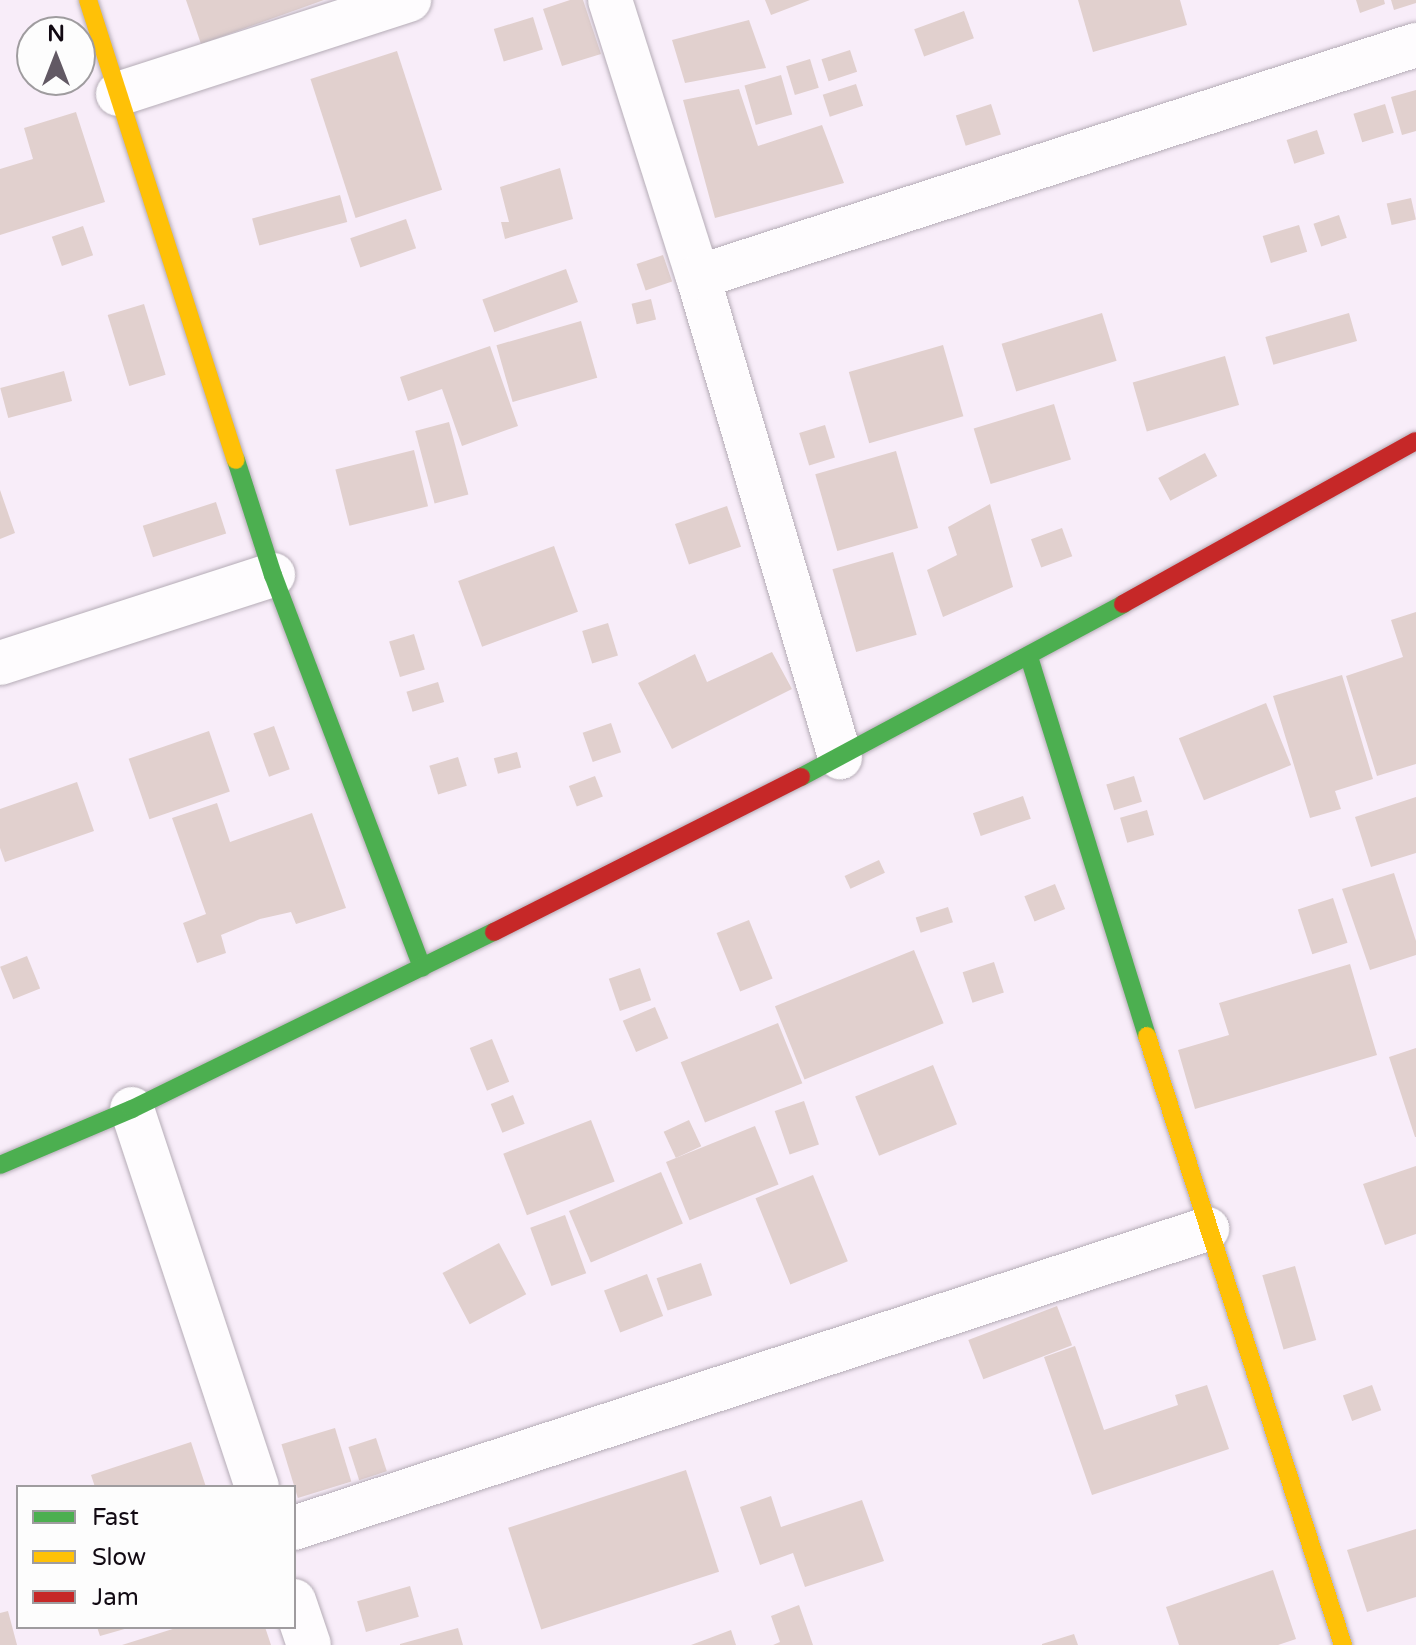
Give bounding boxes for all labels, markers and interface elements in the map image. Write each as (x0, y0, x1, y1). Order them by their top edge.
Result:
north arrow (16, 16, 96, 96)
text: N (47, 21, 65, 47)
legend (16, 1485, 296, 1629)
text: Fast (92, 1503, 139, 1532)
text: Slow (92, 1543, 146, 1572)
text: Jam (92, 1583, 139, 1612)

